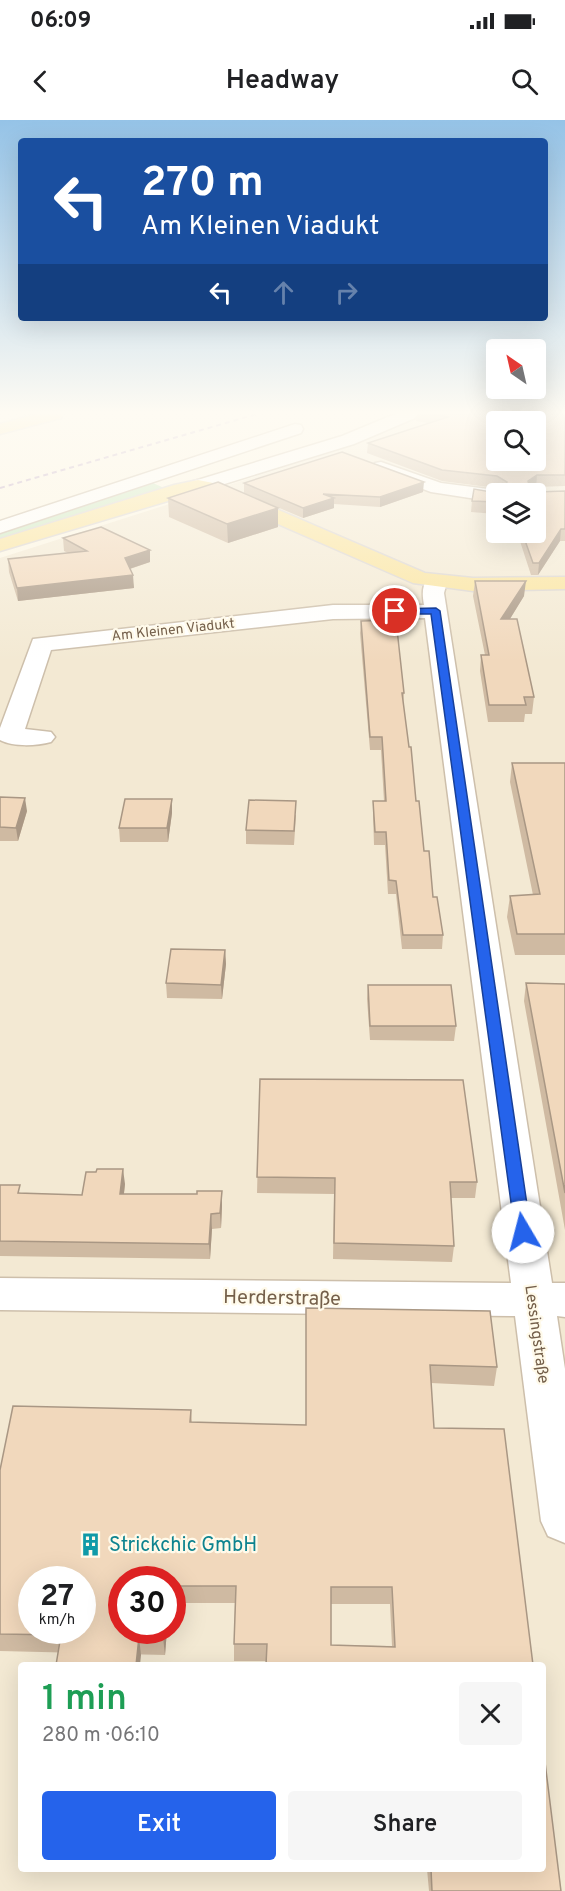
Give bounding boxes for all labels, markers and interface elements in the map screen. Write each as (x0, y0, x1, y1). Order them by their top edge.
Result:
text: 06:09 (30, 8, 91, 35)
text: Headway (226, 64, 339, 98)
icon: back (24, 65, 57, 98)
icon: search (508, 65, 541, 98)
text: 270 m (141, 158, 264, 211)
icon: left (42, 162, 120, 240)
text: Am Kleinen Viadukt (141, 210, 379, 244)
icon: left (204, 276, 237, 309)
icon: ahead (267, 276, 300, 309)
icon: right (330, 276, 363, 309)
north arrow (486, 339, 546, 399)
map controls (486, 339, 546, 543)
button: search (486, 411, 546, 471)
button: layers (486, 483, 546, 543)
pin (369, 585, 420, 636)
icon: arrive (378, 594, 411, 627)
street label: Am Kleinen Viadukt (111, 616, 236, 645)
position arrow (491, 1200, 555, 1264)
street label: Lessingstraße (519, 1284, 553, 1385)
street label: Herderstraße (223, 1285, 341, 1313)
building icon: Strickchic GmbH (78, 1531, 104, 1557)
place label: Strickchic GmbH (109, 1533, 257, 1559)
speed limit sign: 30 (108, 1566, 186, 1644)
text: 27 (40, 1579, 74, 1616)
text: km/h (39, 1611, 75, 1630)
text: 1 min (42, 1677, 127, 1723)
button: close (459, 1682, 522, 1745)
text: 280 m · 06:10 (42, 1723, 160, 1749)
button: Exit (42, 1791, 276, 1860)
button: Share (288, 1791, 522, 1860)

